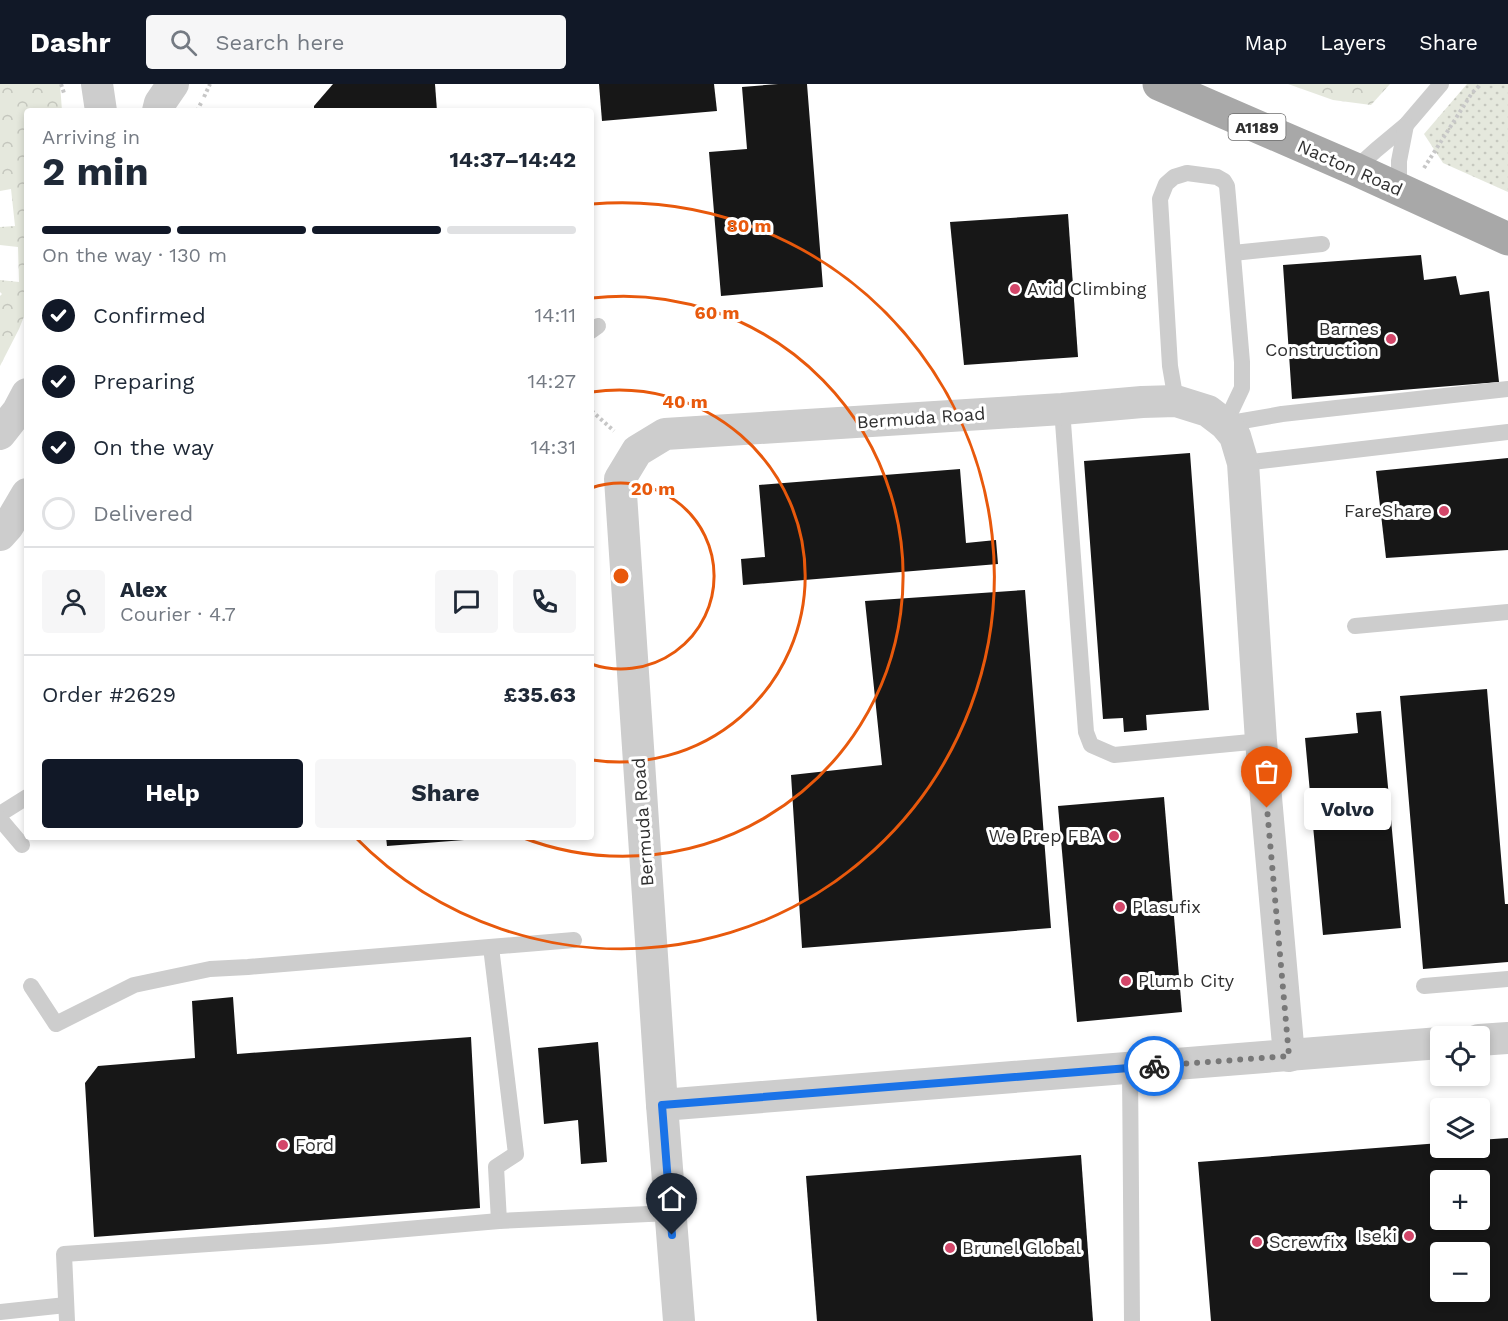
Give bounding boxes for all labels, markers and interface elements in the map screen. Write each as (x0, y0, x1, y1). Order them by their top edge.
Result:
search box (146, 15, 566, 69)
text: Dashr (30, 26, 110, 59)
icon: search (167, 26, 200, 59)
text: Search here (215, 30, 344, 55)
text: Map (1244, 30, 1287, 55)
text: Layers (1320, 30, 1386, 55)
text: Share (1419, 30, 1478, 55)
road number: A1189 (1228, 114, 1286, 140)
text: Arriving in (42, 125, 140, 149)
street label: Nacton Road (1294, 135, 1406, 200)
text: 14:37–14:42 (449, 147, 576, 172)
text: 2 min (42, 149, 149, 194)
text: 80 m (727, 215, 771, 236)
text: On the way · 130 m (42, 243, 227, 267)
place label: Avid Climbing (1027, 278, 1147, 299)
marker: Avid Climbing (1008, 282, 1022, 296)
icon: check (42, 299, 75, 332)
text: 60 m (695, 302, 739, 323)
text: Confirmed (93, 303, 206, 328)
text: 14:11 (534, 303, 576, 327)
place label: Barnes Construction (1265, 318, 1379, 360)
marker: Barnes Construction (1384, 332, 1398, 346)
icon: check (42, 365, 75, 398)
text: Preparing (93, 369, 194, 394)
text: 14:27 (528, 369, 576, 393)
text: 40 m (662, 391, 708, 412)
street label: Bermuda Road (856, 403, 986, 432)
icon: check (42, 431, 75, 464)
text: On the way (93, 435, 214, 460)
text: 14:31 (531, 435, 576, 459)
text: 20 m (631, 478, 675, 499)
place label: FareShare (1344, 500, 1432, 521)
text: Delivered (93, 501, 193, 526)
marker: FareShare (1437, 504, 1451, 518)
centre of rings (611, 566, 631, 586)
button: person (42, 570, 105, 633)
button: chat (435, 570, 498, 633)
button: phone (513, 570, 576, 633)
text: Alex (120, 577, 167, 602)
text: Courier · 4.7 (120, 602, 236, 626)
text: Order #2629 (42, 682, 176, 707)
text: £35.63 (504, 682, 576, 707)
pin (1241, 746, 1292, 808)
icon: bag (1250, 755, 1283, 788)
street label: Bermuda Road (628, 757, 657, 887)
button: Help (42, 759, 303, 828)
button: Share (315, 759, 576, 828)
callout: Volvo (1303, 787, 1390, 829)
text: Volvo (1321, 797, 1374, 821)
place label: We Prep FBA (989, 825, 1102, 846)
marker: We Prep FBA (1107, 829, 1121, 843)
place label: Plasufix (1132, 896, 1201, 917)
marker: Plasufix (1113, 900, 1127, 914)
place label: Plumb City (1138, 970, 1235, 991)
marker: Plumb City (1119, 974, 1133, 988)
map controls (1430, 1026, 1490, 1302)
button: locate (1430, 1026, 1490, 1086)
courier (1124, 1036, 1184, 1096)
icon: bike (1138, 1050, 1171, 1083)
button: layers (1430, 1098, 1490, 1158)
place label: Ford (295, 1134, 334, 1155)
marker: Ford (276, 1138, 290, 1152)
button: + (1430, 1170, 1490, 1230)
pin (646, 1173, 697, 1235)
icon: home (655, 1182, 688, 1215)
place label: Iseki (1357, 1225, 1397, 1246)
marker: Iseki (1402, 1229, 1416, 1243)
place label: Screwfix (1269, 1231, 1344, 1252)
marker: Screwfix (1250, 1235, 1264, 1249)
place label: Brunel Global (962, 1237, 1082, 1258)
marker: Brunel Global (943, 1241, 957, 1255)
button: − (1430, 1242, 1490, 1302)

